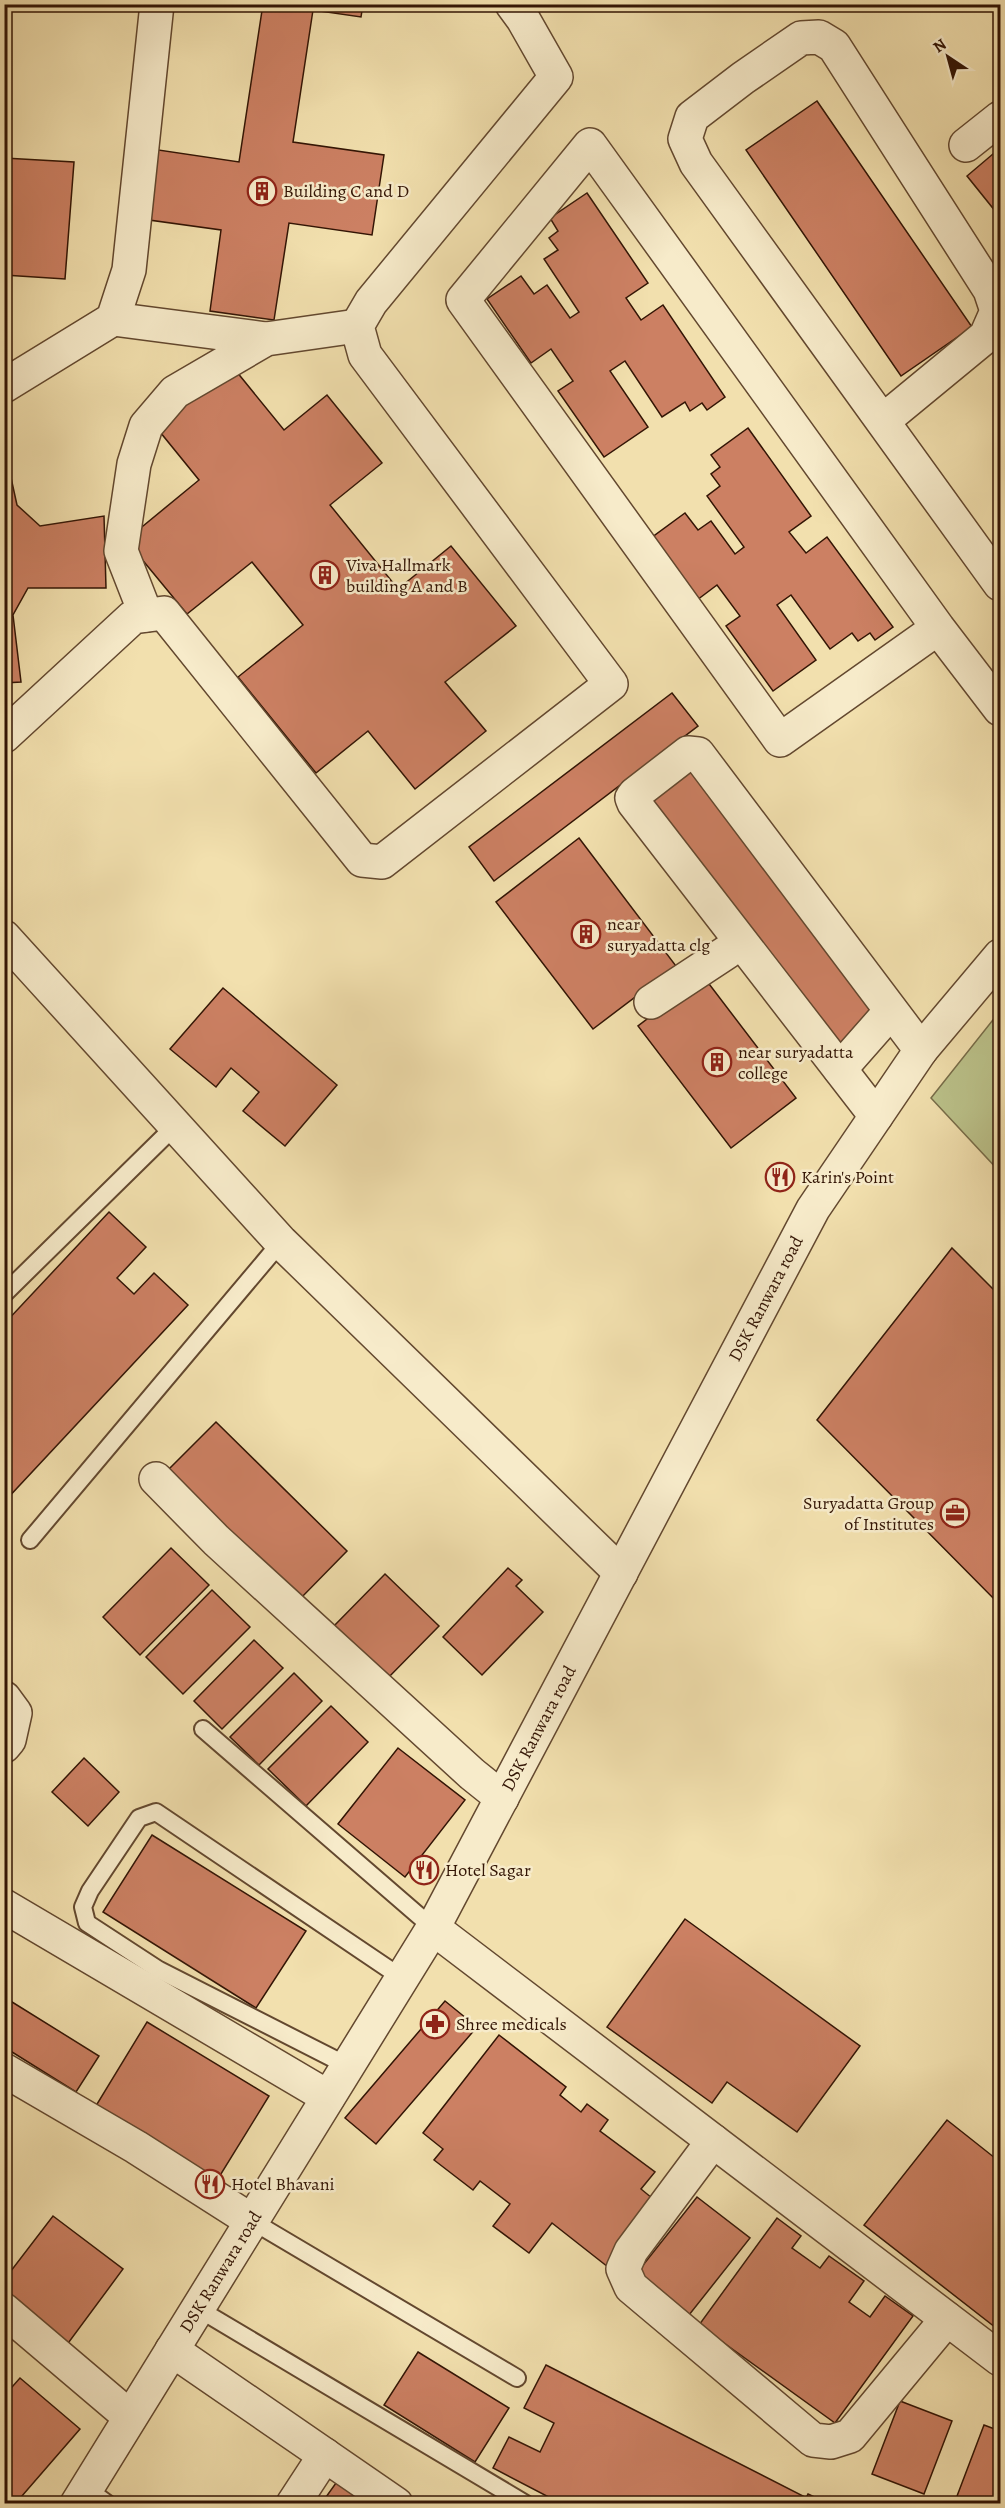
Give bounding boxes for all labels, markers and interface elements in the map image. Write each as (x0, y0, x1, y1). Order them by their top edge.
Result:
north arrow (918, 27, 978, 87)
text: N (929, 33, 951, 58)
building icon: Building C and D (246, 175, 278, 207)
place label: Building C and D (283, 179, 409, 203)
place label: Viva Hallmark building A and B (345, 553, 468, 598)
building icon: Viva Hallmark building A and B (309, 559, 341, 591)
place label: near suryadatta clg (607, 912, 710, 957)
building icon: near suryadatta clg (570, 918, 602, 950)
place label: near suryadatta college (738, 1040, 854, 1085)
building icon: near suryadatta college (701, 1046, 733, 1078)
restaurant icon: Karin's Point (764, 1161, 796, 1193)
place label: Karin's Point (801, 1165, 894, 1189)
street label: DSK Ranwara road (723, 1231, 809, 1366)
place label: Suryadatta Group of Institutes (803, 1491, 934, 1536)
office icon: Suryadatta Group of Institutes (939, 1497, 971, 1529)
street label: DSK Ranwara road (495, 1661, 582, 1795)
restaurant icon: Hotel Sagar (408, 1854, 440, 1886)
place label: Hotel Sagar (445, 1858, 531, 1882)
pharmacy icon: Shree medicals (419, 2008, 451, 2040)
place label: Shree medicals (456, 2012, 567, 2036)
restaurant icon: Hotel Bhavani (194, 2168, 226, 2200)
place label: Hotel Bhavani (231, 2172, 335, 2196)
street label: DSK Ranwara road (174, 2206, 267, 2337)

